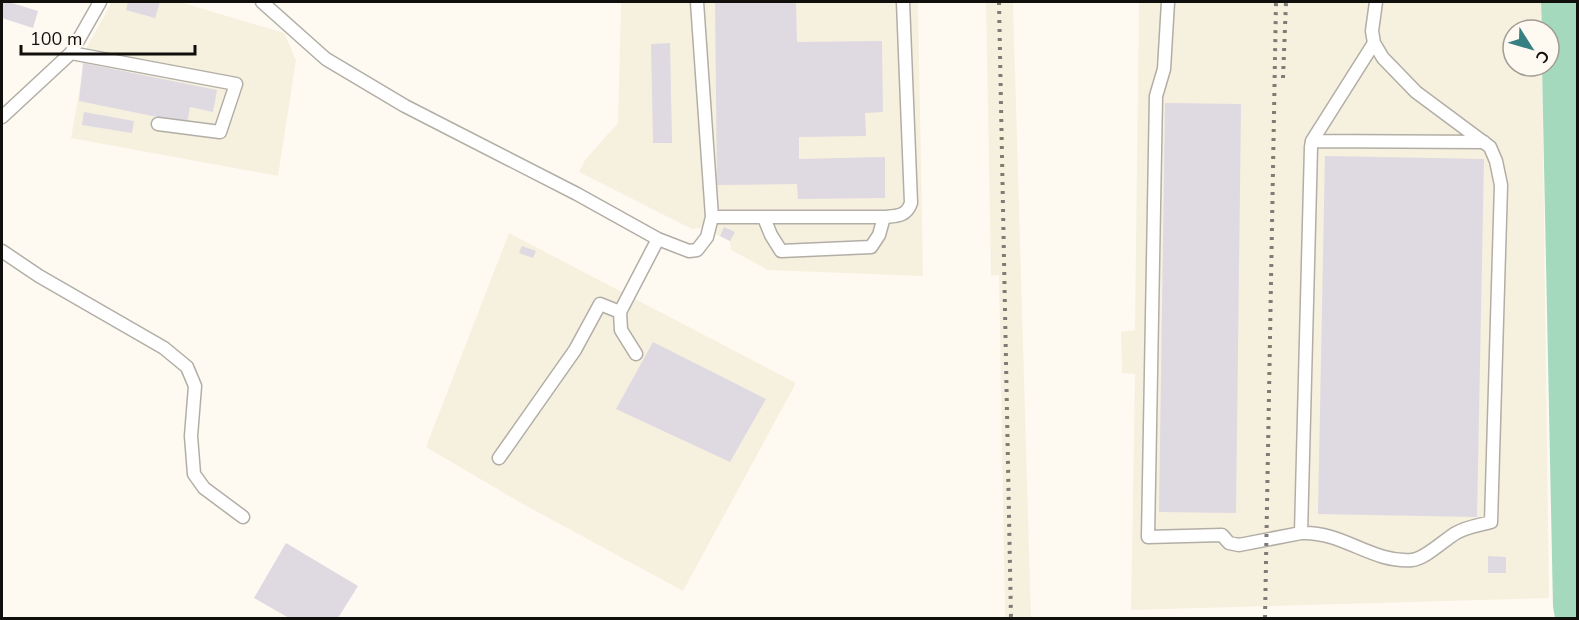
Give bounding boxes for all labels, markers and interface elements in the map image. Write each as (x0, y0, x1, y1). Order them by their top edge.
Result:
scale bar (21, 18, 195, 56)
north arrow (1501, 18, 1561, 78)
text: 100 m (30, 27, 82, 51)
text: С (1530, 45, 1554, 67)

